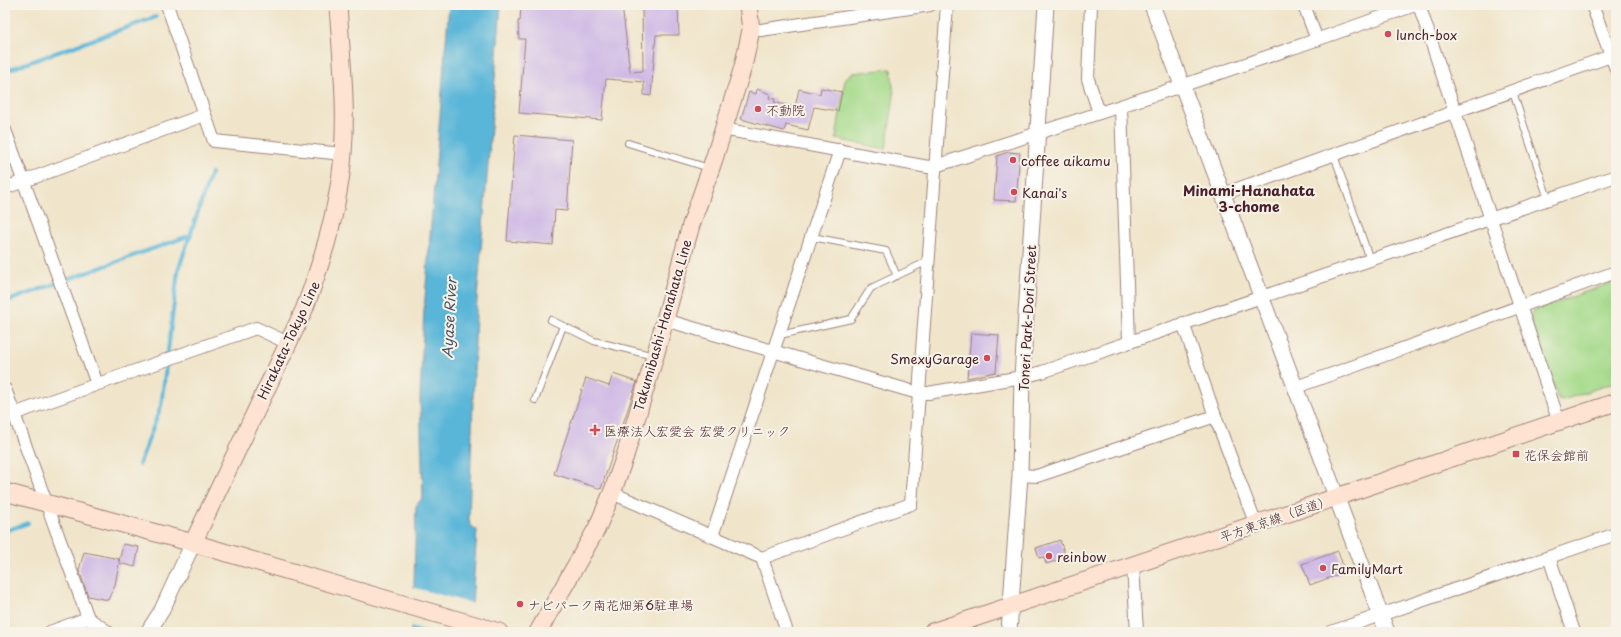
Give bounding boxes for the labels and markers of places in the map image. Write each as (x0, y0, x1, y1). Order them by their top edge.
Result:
place label: lunch-box (1396, 25, 1457, 44)
marker: lunch-box (1383, 29, 1393, 39)
place label: 不動院 (766, 100, 805, 119)
marker: 不動院 (753, 104, 763, 114)
place label: coffee aikamu (1021, 151, 1111, 170)
marker: coffee aikamu (1008, 155, 1018, 165)
place label: Kanai's (1022, 183, 1067, 202)
marker: Kanai's (1009, 187, 1019, 197)
place label: SmexyGarage (890, 349, 979, 368)
marker: SmexyGarage (982, 353, 992, 363)
place label: 医療法人宏愛会 宏愛クリニック (604, 421, 790, 440)
marker: 医療法人宏愛会 宏愛クリニック (589, 424, 601, 436)
place label: 花保会館前 (1524, 445, 1589, 464)
marker: 花保会館前 (1511, 449, 1521, 459)
place label: reinbow (1057, 547, 1106, 566)
marker: reinbow (1044, 551, 1054, 561)
place label: FamilyMart (1331, 559, 1403, 578)
marker: FamilyMart (1318, 563, 1328, 573)
place label: ナビパーク南花畑第6駐車場 (528, 595, 693, 614)
marker: ナビパーク南花畑第6駐車場 (515, 599, 525, 609)

